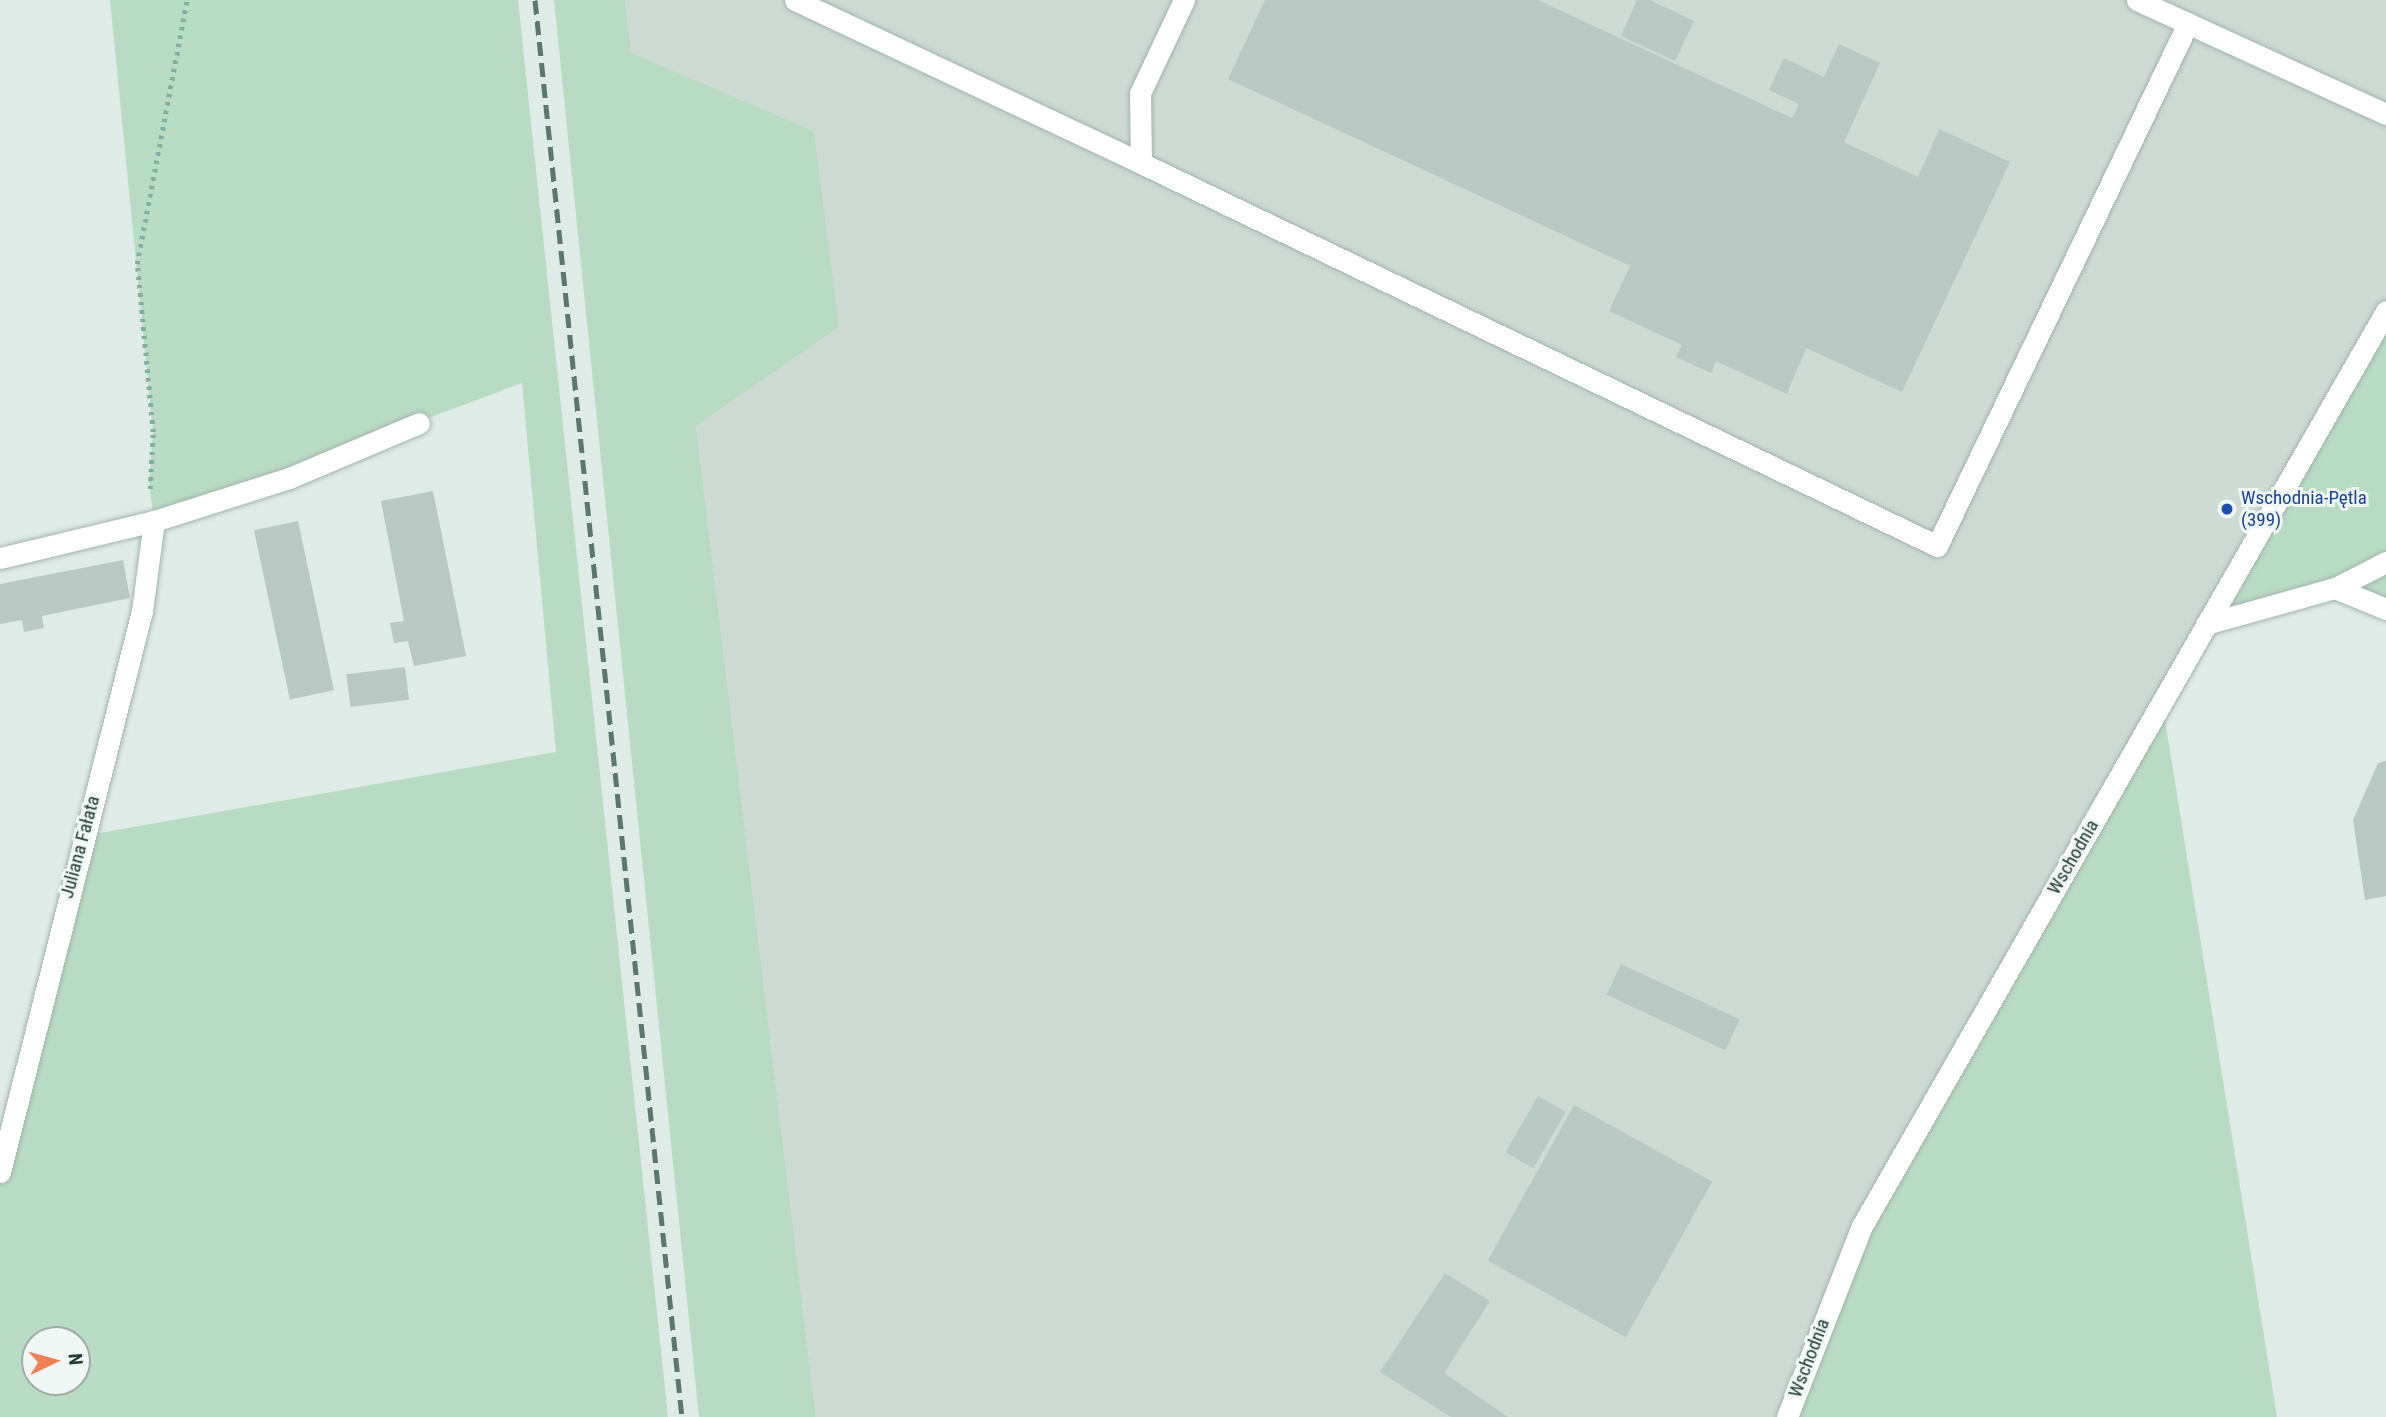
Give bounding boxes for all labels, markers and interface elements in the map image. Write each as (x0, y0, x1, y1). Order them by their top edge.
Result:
place label: Wschodnia-Pętla (399) (2241, 487, 2367, 531)
marker: Wschodnia-Pętla (399) (2219, 501, 2235, 517)
street label: Juliana Fałata (55, 793, 105, 901)
street label: Wschodnia (2042, 815, 2104, 899)
street label: Wschodnia (1784, 1315, 1834, 1401)
north arrow (21, 1326, 91, 1396)
text: N (63, 1352, 87, 1366)

